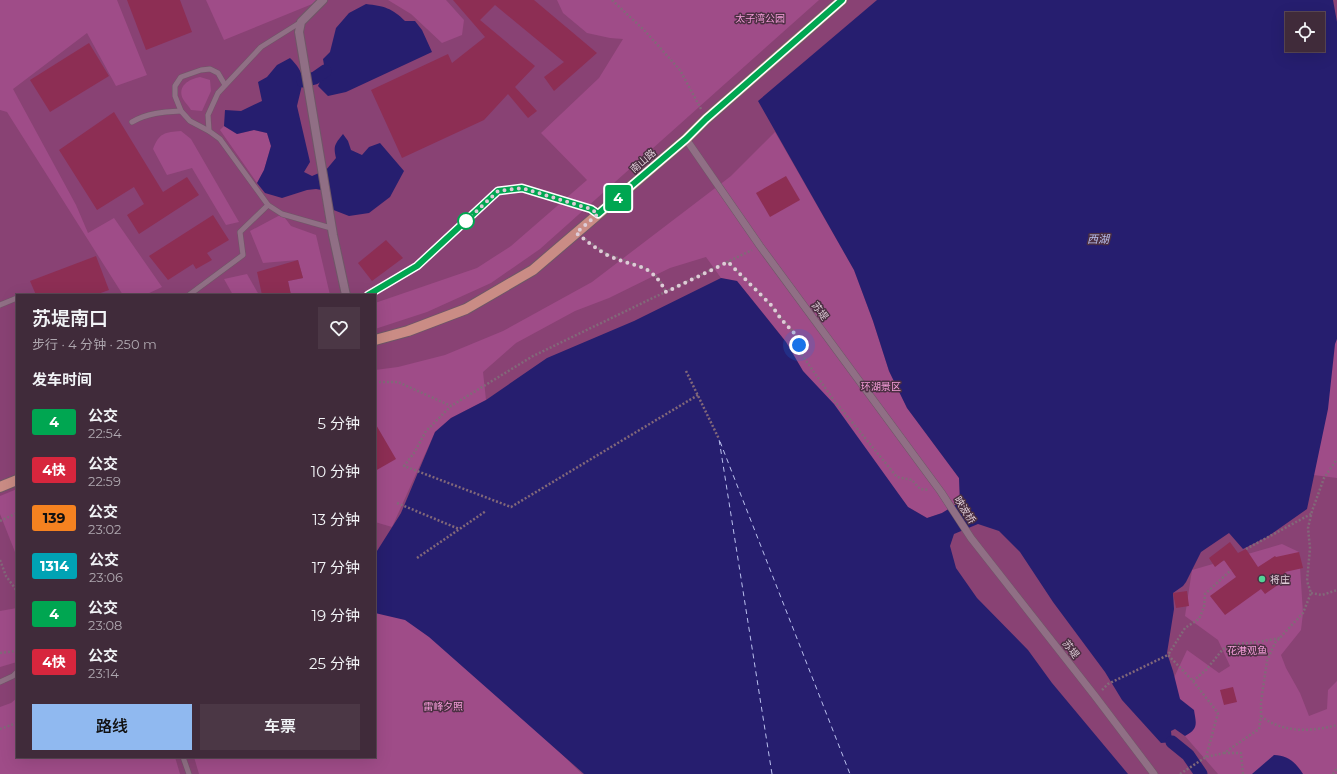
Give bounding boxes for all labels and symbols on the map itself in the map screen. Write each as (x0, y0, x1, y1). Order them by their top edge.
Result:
park label: 太子湾公园 (735, 12, 785, 25)
street label: 南山路 (627, 146, 659, 176)
line badge: 4 (605, 185, 631, 211)
unlabelled marker (457, 212, 475, 230)
water label: 西湖 (1087, 232, 1111, 246)
street label: 苏堤 (809, 299, 831, 323)
your location (789, 335, 809, 355)
park label: 环湖景区 (861, 380, 901, 393)
street label: 映波桥 (951, 494, 979, 526)
place label: 将庄 (1270, 573, 1290, 586)
marker: 将庄 (1257, 574, 1267, 584)
street label: 苏堤 (1060, 637, 1082, 661)
park label: 花港观鱼 (1227, 644, 1267, 657)
park label: 雷峰夕照 (423, 700, 463, 713)

